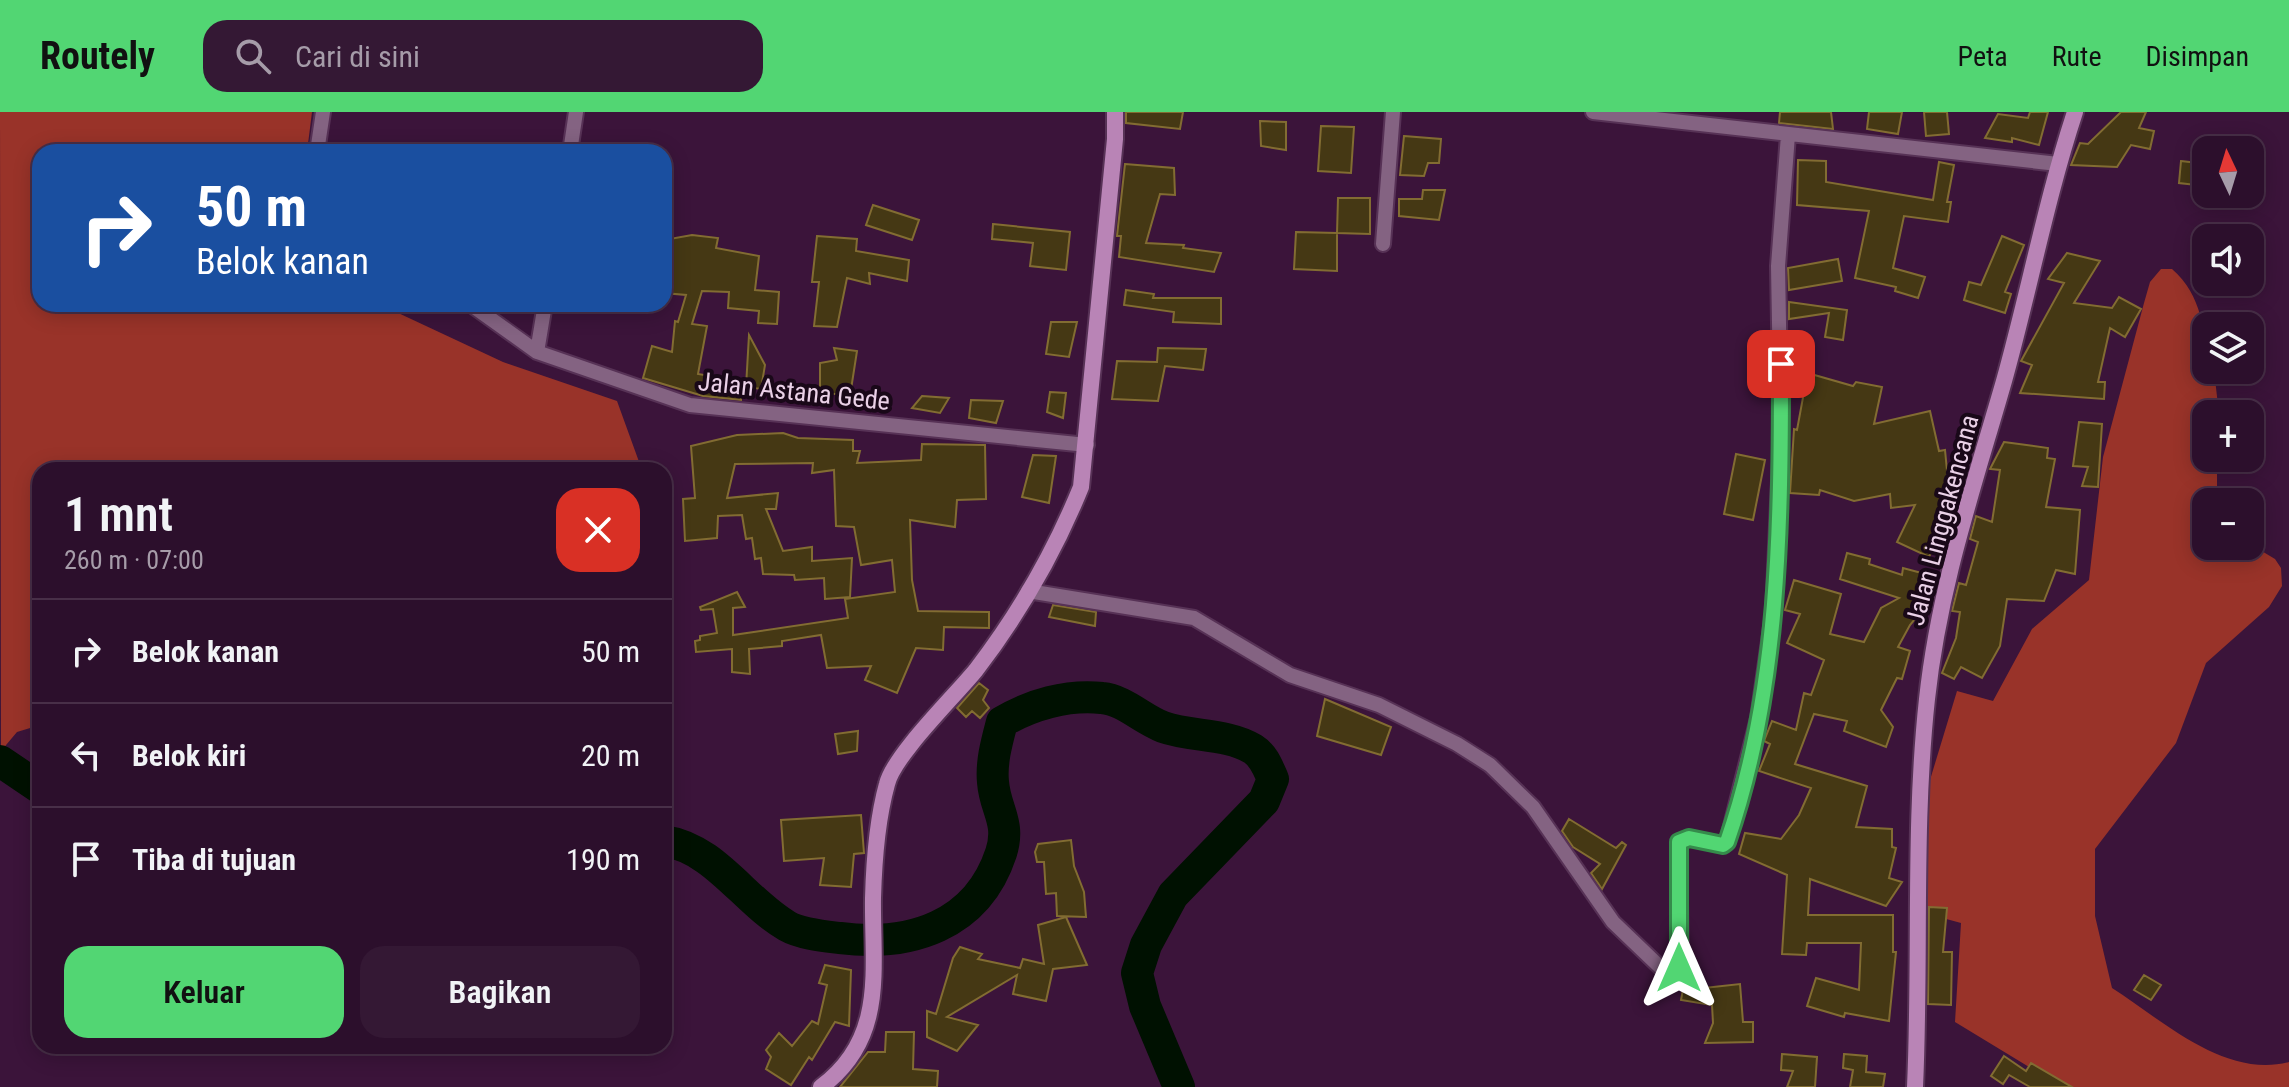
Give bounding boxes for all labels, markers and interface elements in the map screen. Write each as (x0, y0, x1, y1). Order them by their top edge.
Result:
search box (203, 20, 763, 92)
text: Routely (40, 34, 155, 78)
icon: search (231, 34, 275, 78)
text: Cari di sini (295, 39, 420, 74)
text: Peta (1958, 40, 2008, 73)
text: Rute (2052, 40, 2102, 73)
text: Disimpan (2146, 40, 2249, 73)
north arrow (2192, 136, 2264, 208)
map controls (2192, 136, 2264, 560)
text: 50 m (196, 174, 307, 240)
icon: right (64, 176, 168, 280)
button: sound (2192, 224, 2264, 296)
text: Belok kanan (196, 241, 369, 283)
button: layers (2192, 312, 2264, 384)
pin (1747, 330, 1815, 398)
icon: arrive (1759, 342, 1803, 386)
street label: Jalan Astana Gede (697, 366, 891, 416)
button: + (2192, 400, 2264, 472)
street label: Jalan Linggakencana (1899, 411, 1985, 629)
text: 1 mnt (64, 486, 173, 543)
button: close (556, 488, 640, 572)
button: − (2192, 488, 2264, 560)
text: 260 m · 07:00 (64, 545, 204, 575)
icon: right (64, 629, 108, 673)
text: Belok kanan (132, 634, 279, 669)
text: 50 m (581, 634, 640, 669)
icon: left (64, 733, 108, 777)
text: Belok kiri (132, 738, 246, 773)
text: 20 m (581, 738, 640, 773)
icon: arrive (64, 837, 108, 881)
text: Tiba di tujuan (132, 842, 296, 877)
text: 190 m (566, 842, 640, 877)
position arrow (1637, 926, 1721, 1010)
button: Keluar (64, 946, 344, 1038)
button: Bagikan (360, 946, 640, 1038)

